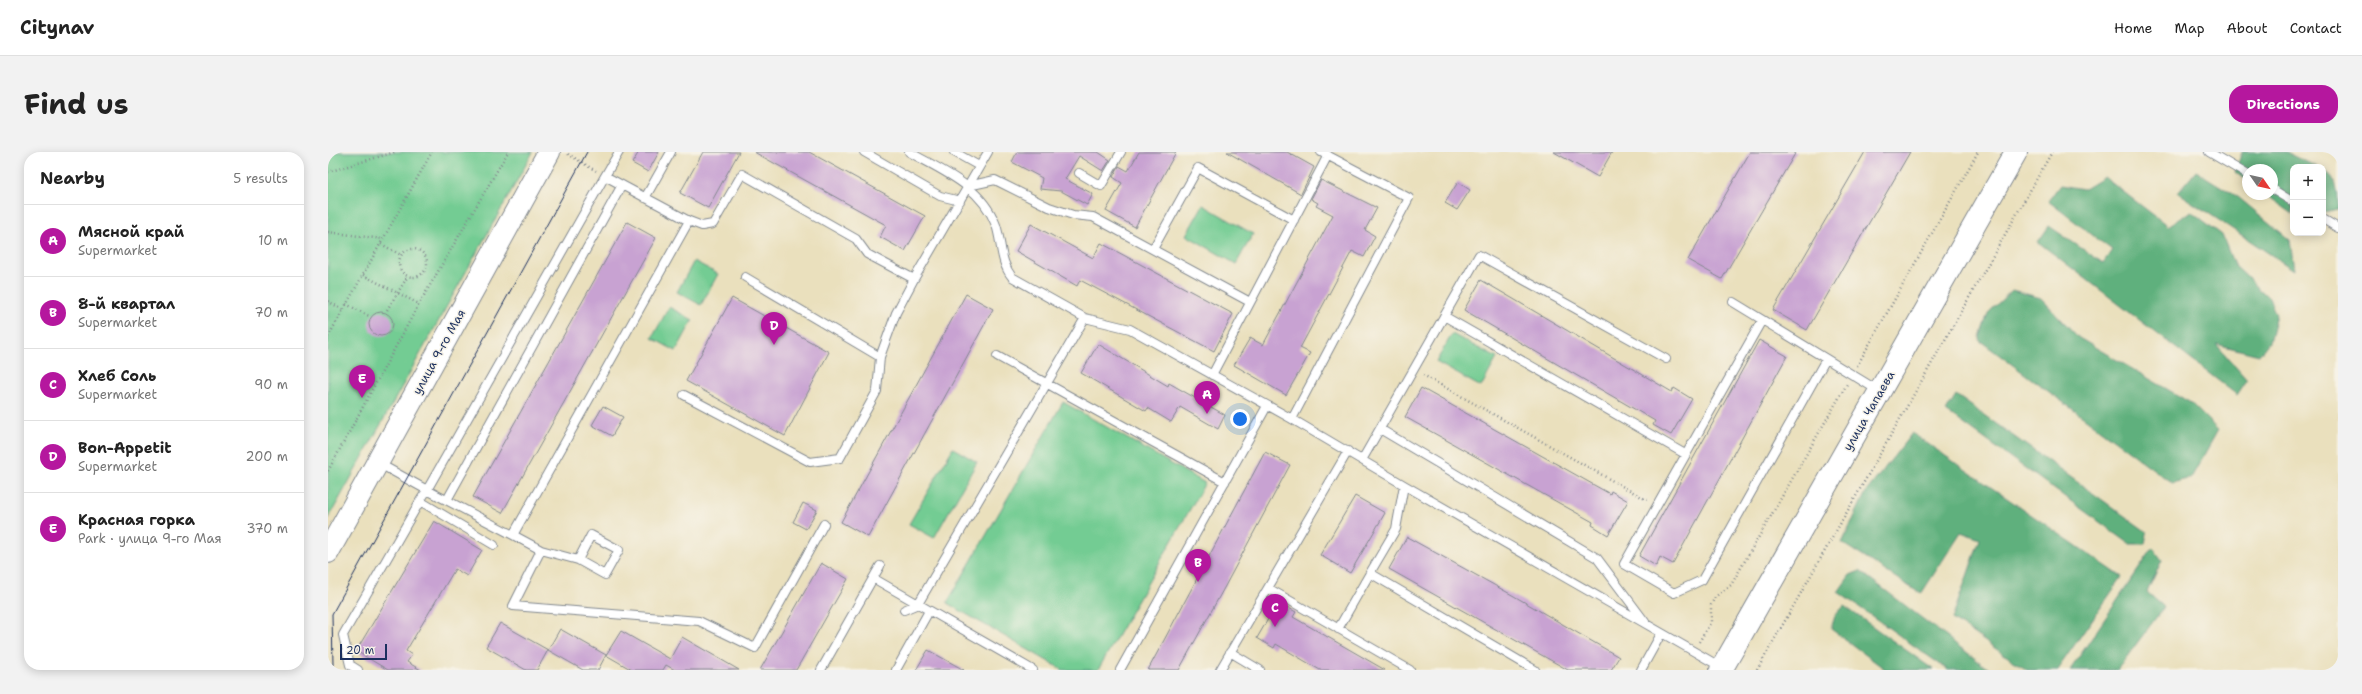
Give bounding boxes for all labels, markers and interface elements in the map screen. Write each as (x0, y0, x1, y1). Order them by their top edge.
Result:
text: Citynav (20, 15, 94, 40)
text: Home (2114, 19, 2153, 37)
text: Map (2175, 19, 2205, 37)
text: About (2227, 19, 2268, 37)
text: Contact (2290, 19, 2342, 37)
text: Find us (24, 85, 129, 123)
button: Directions (2229, 85, 2338, 123)
north arrow (2242, 164, 2278, 200)
map controls (2290, 164, 2326, 236)
button: + (2290, 164, 2326, 200)
text: Nearby (40, 167, 105, 189)
text: 5 results (233, 170, 288, 187)
button: − (2290, 200, 2326, 236)
text: Мясной край (78, 222, 184, 242)
text: A (48, 232, 58, 249)
text: 10 m (258, 232, 288, 249)
text: Supermarket (78, 242, 157, 259)
text: 8-й квартал (78, 294, 175, 314)
text: B (49, 304, 57, 321)
text: 70 m (254, 304, 288, 321)
street label: улица 9-го Мая (409, 306, 469, 398)
pin: D (761, 312, 787, 345)
text: Supermarket (78, 314, 157, 331)
pin: E (349, 365, 375, 398)
text: Хлеб Соль (78, 366, 156, 386)
street label: улица Чапаева (1840, 368, 1899, 454)
text: C (49, 376, 57, 393)
text: 90 m (254, 376, 288, 393)
pin: A (1194, 381, 1220, 414)
text: Supermarket (78, 386, 157, 403)
your location (1230, 409, 1250, 429)
text: Bon-Appetit (78, 438, 172, 458)
text: D (48, 448, 58, 465)
text: 200 m (246, 448, 288, 465)
text: Supermarket (78, 458, 157, 475)
text: Красная горка (78, 510, 195, 530)
text: E (49, 520, 57, 537)
text: 370 m (246, 520, 288, 537)
text: Park · улица 9-го Мая (78, 530, 222, 547)
pin: B (1185, 549, 1211, 582)
pin: C (1262, 594, 1288, 627)
scale bar (340, 642, 387, 661)
text: 20 m (346, 643, 374, 658)

